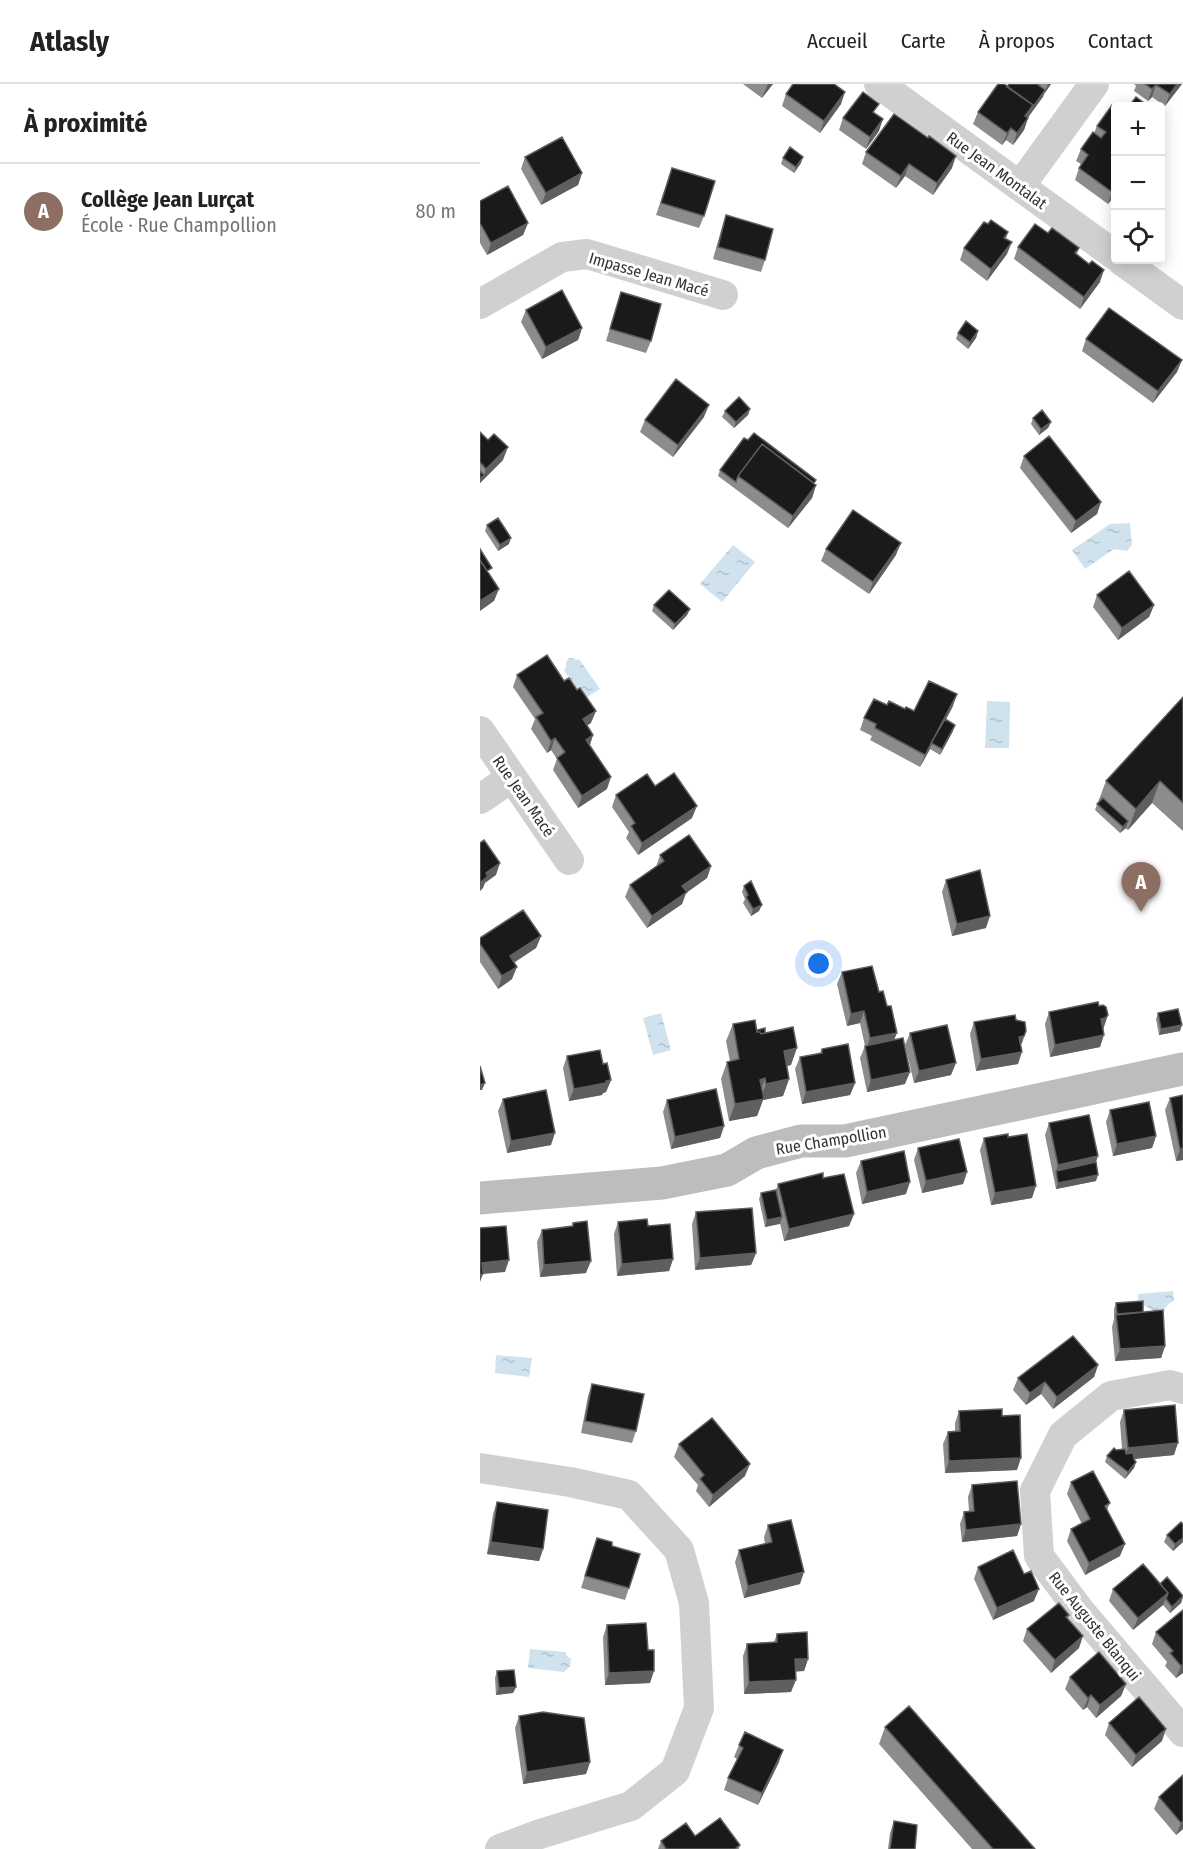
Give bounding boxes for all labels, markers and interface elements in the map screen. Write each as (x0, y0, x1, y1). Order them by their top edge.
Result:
text: Atlasly (30, 25, 109, 58)
text: Accueil (807, 28, 868, 54)
text: Carte (901, 28, 946, 54)
text: À propos (979, 28, 1055, 54)
text: Contact (1088, 28, 1153, 54)
map controls (1111, 102, 1165, 264)
button: + (1111, 102, 1165, 156)
text: À proximité (24, 108, 147, 139)
street label: Rue Jean Montalat (943, 128, 1051, 214)
button: − (1111, 156, 1165, 210)
text: Collège Jean Lurçat (81, 186, 254, 213)
text: A (38, 199, 49, 223)
text: 80 m (416, 199, 456, 223)
button: locate (1111, 210, 1165, 264)
text: École · Rue Champollion (81, 213, 277, 237)
street label: Impasse Jean Macé (587, 248, 711, 301)
street label: Rue Jean Macé (489, 752, 559, 841)
pin: A (1122, 862, 1160, 912)
your location (804, 949, 833, 978)
street label: Rue Champollion (774, 1122, 888, 1159)
street label: Rue Auguste Blanqui (1045, 1568, 1144, 1685)

